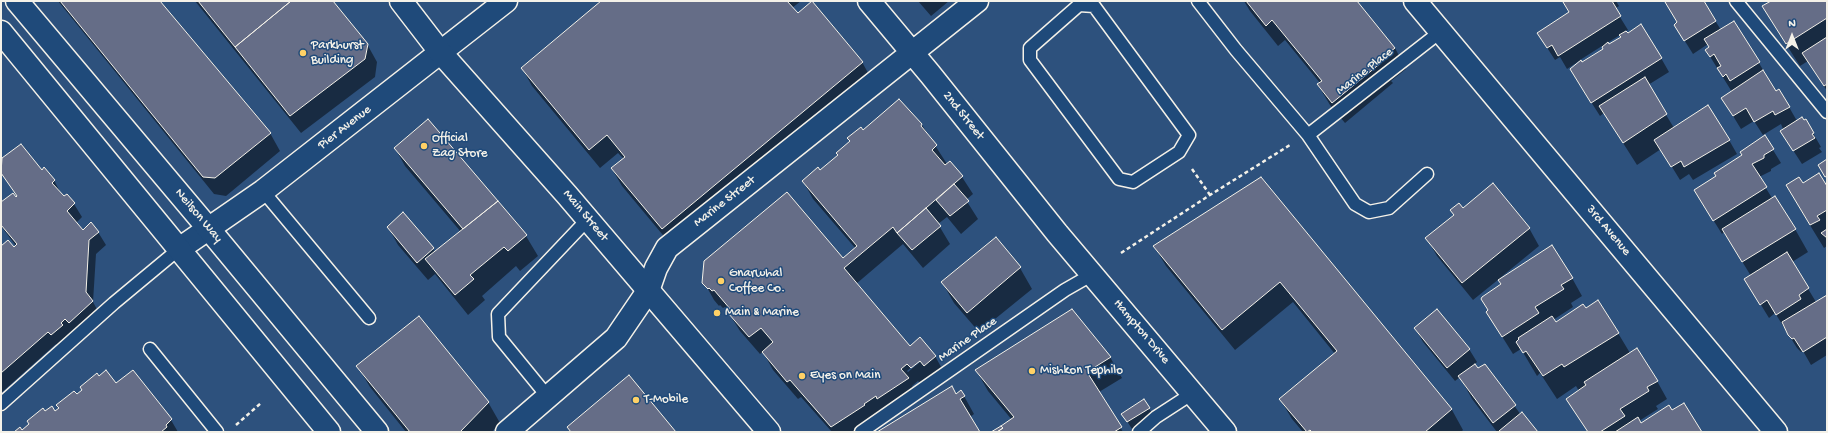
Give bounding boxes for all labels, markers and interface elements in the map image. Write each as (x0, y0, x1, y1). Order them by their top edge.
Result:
north arrow (1772, 16, 1812, 56)
text: N (1788, 18, 1796, 30)
place label: Parkhurst Building (311, 38, 364, 69)
street label: Marine Place (1333, 45, 1397, 99)
marker: Parkhurst Building (298, 48, 308, 58)
street label: 2nd Street (939, 89, 987, 143)
street label: Pier Avenue (315, 102, 375, 154)
place label: Official Zag Store (432, 131, 487, 162)
marker: Official Zag Store (419, 141, 429, 151)
street label: Marine Street (691, 173, 759, 231)
street label: Neilson Way (171, 186, 225, 246)
street label: Main Street (559, 187, 611, 245)
street label: 3rd Avenue (1582, 203, 1634, 259)
place label: Gnarwhal Coffee Co. (729, 266, 785, 297)
marker: Gnarwhal Coffee Co. (716, 276, 726, 286)
street label: Hampton Drive (1109, 296, 1173, 368)
place label: Main & Marine (725, 305, 799, 321)
marker: Main & Marine (712, 308, 722, 318)
street label: Marine Place (936, 314, 1000, 366)
place label: Mishkon Tephilo (1040, 363, 1123, 379)
marker: Mishkon Tephilo (1027, 366, 1037, 376)
place label: Eyes on Main (810, 368, 880, 384)
marker: Eyes on Main (797, 371, 807, 381)
place label: T-Mobile (644, 392, 688, 408)
marker: T-Mobile (631, 395, 641, 405)

